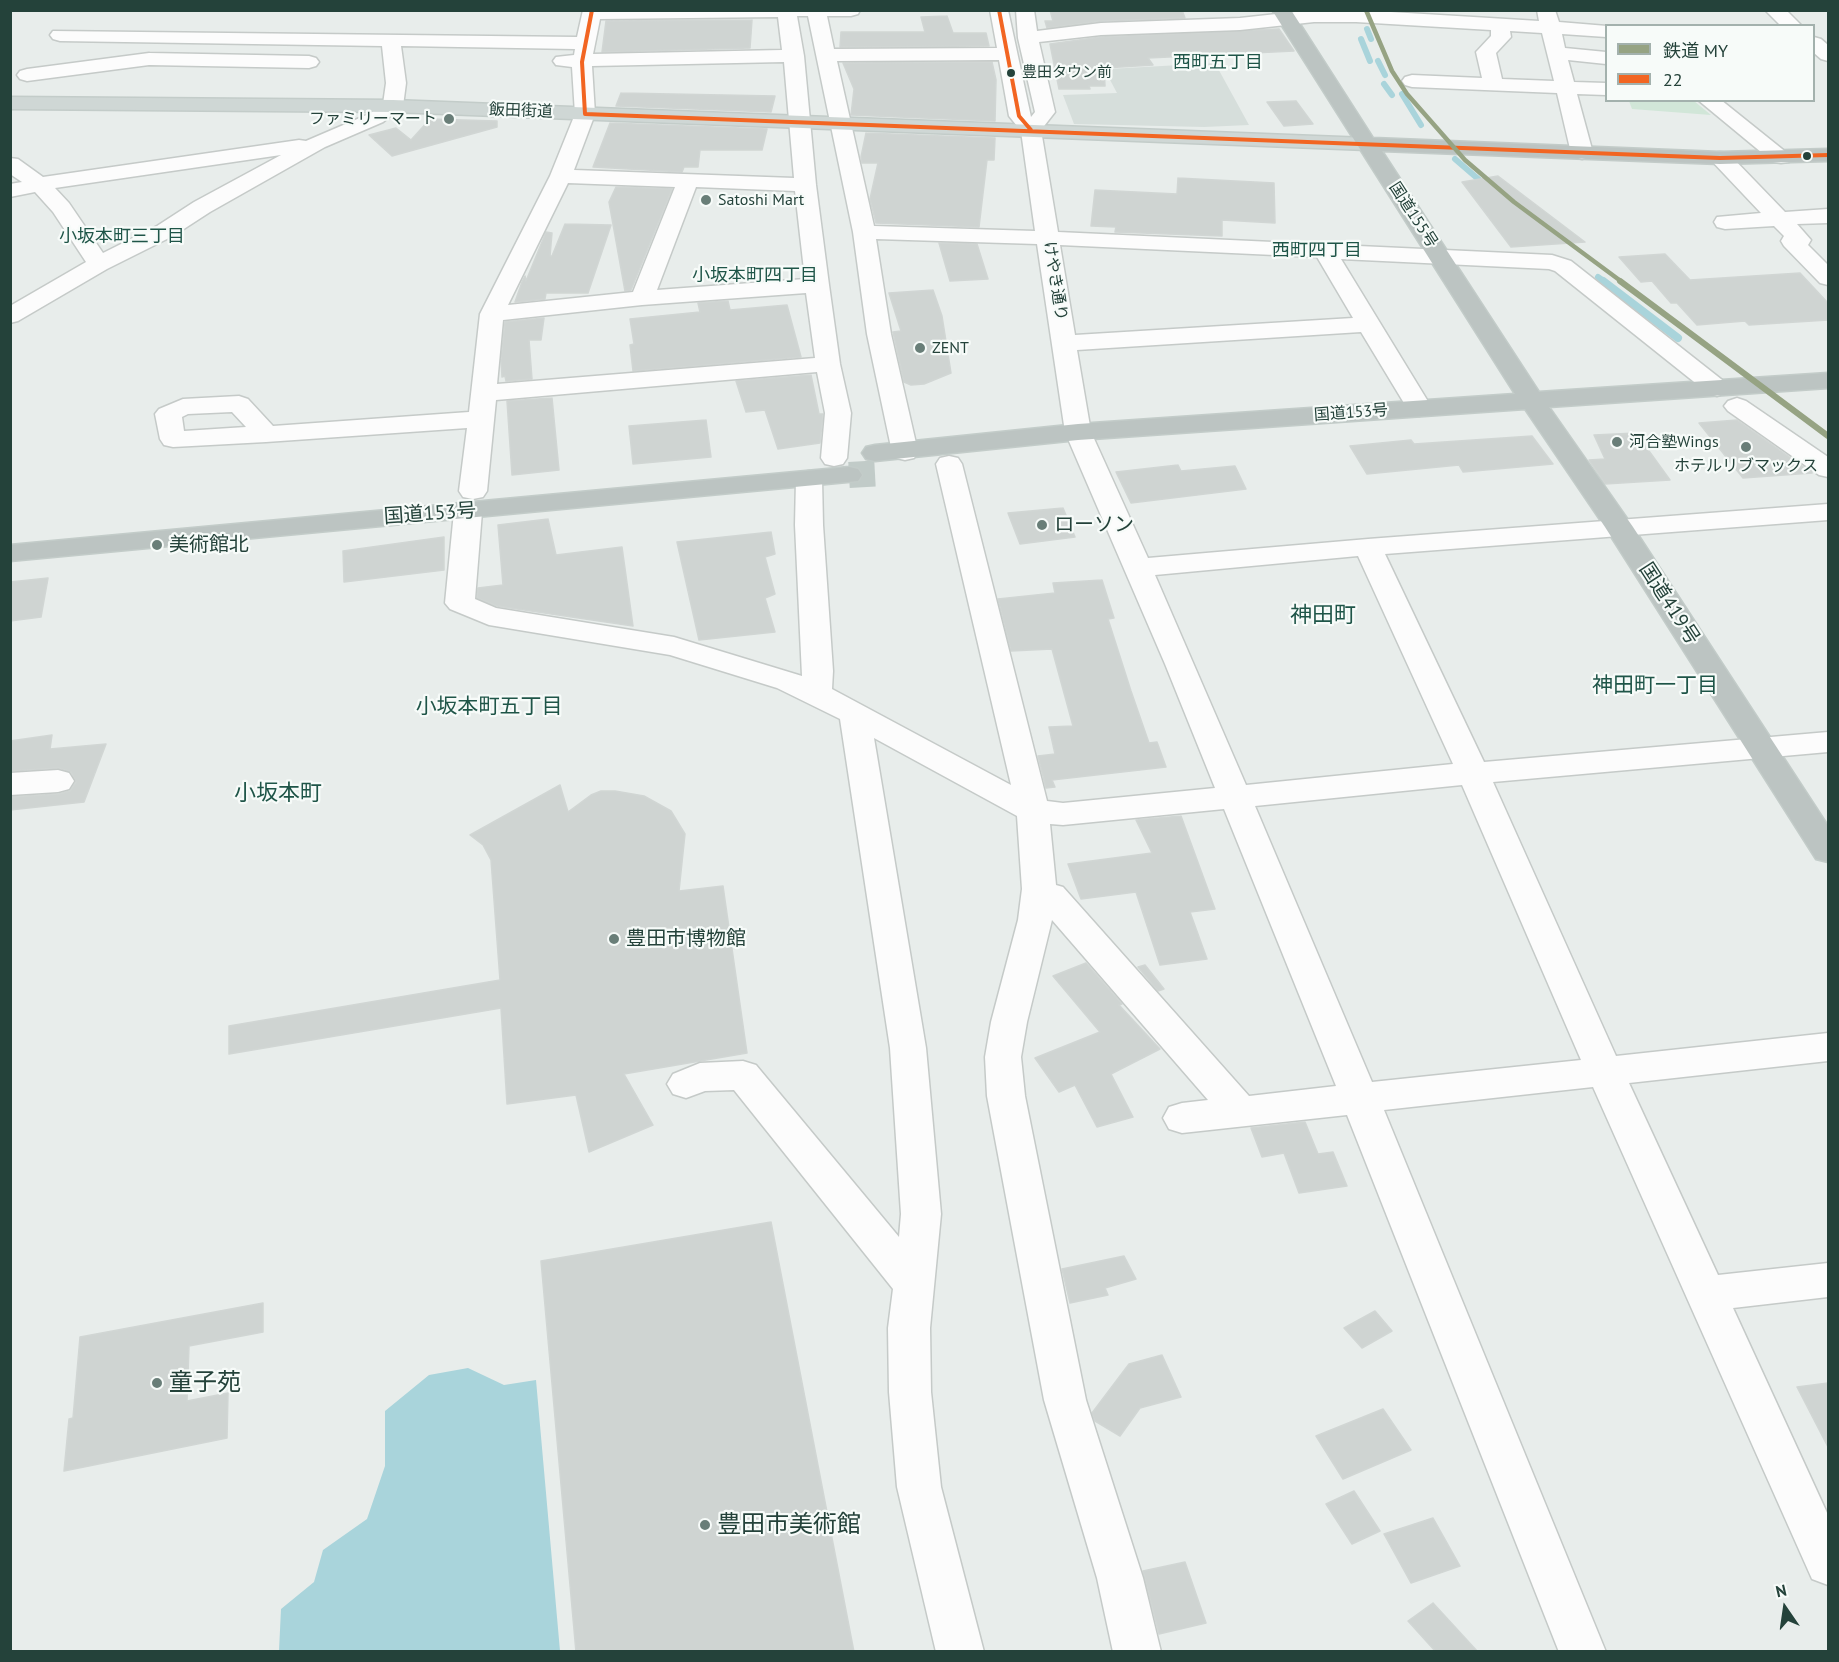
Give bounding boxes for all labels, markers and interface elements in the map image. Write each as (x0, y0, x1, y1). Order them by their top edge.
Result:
legend (1605, 24, 1815, 102)
text: 鉄道 MY (1663, 39, 1728, 62)
district label: 西町五丁目 (1173, 52, 1263, 74)
place label: 豊田タウン前 (1022, 64, 1112, 82)
marker: 豊田タウン前 (1005, 67, 1017, 79)
text: 22 (1663, 68, 1683, 91)
street label: 飯田街道 (489, 100, 553, 122)
place label: ファミリーマート (309, 109, 437, 129)
marker: ファミリーマート (442, 112, 456, 126)
unlabelled marker (1801, 150, 1813, 162)
street label: 国道155号 (1385, 179, 1441, 251)
place label: Satoshi Mart (718, 190, 804, 210)
marker: Satoshi Mart (699, 193, 713, 207)
district label: 小坂本町三丁目 (59, 226, 185, 248)
street label: けやき通り (1039, 240, 1071, 322)
district label: 西町四丁目 (1272, 240, 1362, 262)
district label: 小坂本町四丁目 (692, 265, 818, 287)
place label: ZENT (932, 338, 969, 358)
marker: ZENT (913, 341, 927, 355)
street label: 国道153号 (1313, 401, 1389, 425)
place label: 河合塾Wings (1629, 432, 1719, 452)
marker: 河合塾Wings (1610, 435, 1624, 449)
marker: ホテルリブマックス (1739, 440, 1753, 454)
place label: ホテルリブマックス (1674, 456, 1818, 476)
street label: 国道153号 (383, 499, 477, 529)
place label: ローソン (1054, 513, 1134, 537)
marker: ローソン (1035, 518, 1049, 532)
place label: 美術館北 (169, 533, 249, 557)
marker: 美術館北 (150, 538, 164, 552)
street label: 国道419号 (1634, 559, 1704, 649)
district label: 神田町 (1290, 603, 1356, 629)
district label: 神田町一丁目 (1592, 673, 1718, 699)
district label: 小坂本町五丁目 (416, 694, 562, 720)
district label: 小坂本町 (234, 781, 322, 807)
place label: 豊田市博物館 (626, 927, 746, 951)
marker: 豊田市博物館 (607, 932, 621, 946)
place label: 童子苑 (169, 1369, 241, 1397)
marker: 童子苑 (150, 1376, 164, 1390)
place label: 豊田市美術館 (717, 1511, 861, 1539)
marker: 豊田市美術館 (698, 1518, 712, 1532)
north arrow (1755, 1578, 1815, 1638)
text: N (1774, 1580, 1788, 1601)

